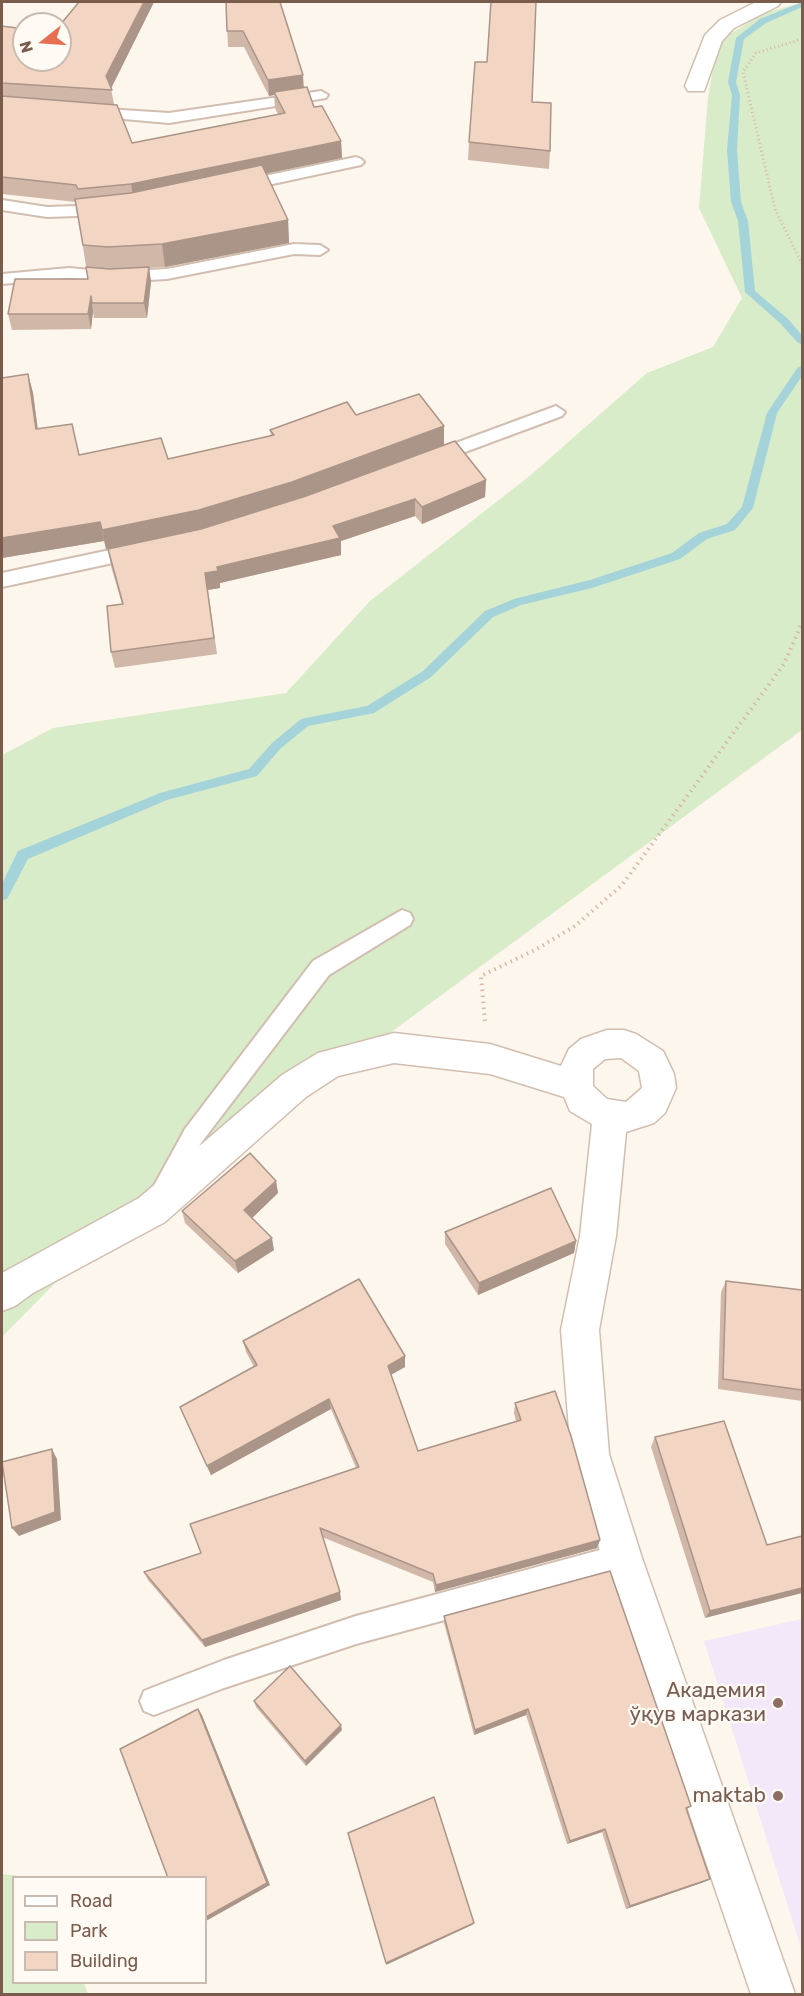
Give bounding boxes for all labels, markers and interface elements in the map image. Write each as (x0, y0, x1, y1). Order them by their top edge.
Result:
north arrow (12, 12, 72, 72)
text: N (15, 39, 37, 55)
place label: Академия ўқув маркази (629, 1678, 766, 1728)
marker: Академия ўқув маркази (771, 1696, 785, 1710)
place label: maktab (693, 1783, 766, 1809)
marker: maktab (771, 1789, 785, 1803)
legend (12, 1876, 207, 1984)
text: Road (70, 1890, 113, 1912)
text: Park (70, 1920, 107, 1942)
text: Building (70, 1950, 138, 1972)

